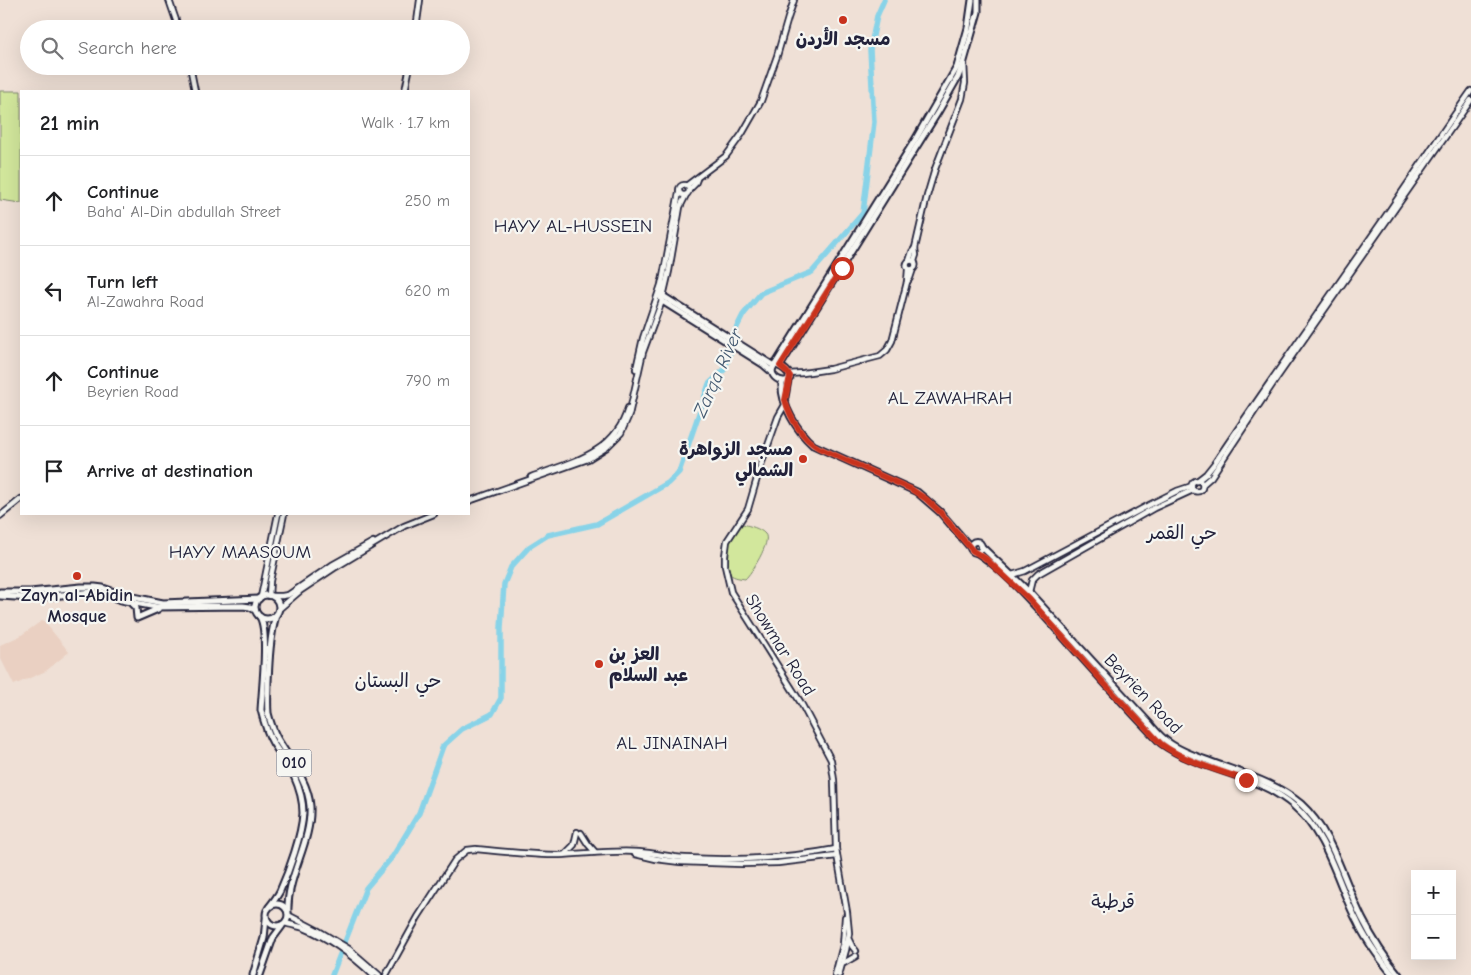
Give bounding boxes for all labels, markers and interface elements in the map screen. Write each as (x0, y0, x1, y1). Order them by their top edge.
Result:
marker: مسجد الأردن (837, 14, 849, 26)
search box (20, 20, 470, 75)
place label: مسجد الأردن (796, 27, 890, 50)
icon: search (38, 34, 66, 62)
text: Search here (78, 37, 177, 59)
text: 21 min (40, 111, 99, 135)
text: Walk · 1.7 km (362, 114, 450, 132)
text: Continue (87, 181, 159, 203)
icon: ahead (40, 187, 68, 215)
text: 250 m (405, 192, 450, 210)
text: Baha' Al-Din abdullah Street (87, 203, 280, 221)
district label: HAYY AL-HUSSEIN (494, 215, 652, 237)
route start (831, 257, 854, 280)
text: Turn left (87, 271, 158, 293)
icon: left (40, 277, 68, 305)
text: 620 m (405, 282, 450, 300)
text: Al-Zawahra Road (87, 293, 204, 311)
water label: Zarqa River (688, 324, 748, 422)
text: Continue (87, 361, 159, 383)
icon: ahead (40, 367, 68, 395)
text: 790 m (406, 372, 450, 390)
text: Beyrien Road (87, 383, 179, 401)
district label: AL ZAWAHRAH (888, 387, 1012, 409)
place label: مسجد الزواهرة الشمالي (679, 439, 793, 486)
marker: مسجد الزواهرة الشمالي (797, 453, 809, 465)
icon: arrive (40, 457, 68, 485)
text: Arrive at destination (87, 460, 253, 482)
district label: حي القمر (1145, 522, 1217, 549)
district label: HAYY MAASOUM (169, 541, 311, 563)
marker: Zayn al-Abidin Mosque (71, 570, 83, 582)
place label: Zayn al-Abidin Mosque (21, 585, 133, 627)
street label: Showmar Road (740, 590, 820, 700)
place label: العز بن عبد السلام (609, 644, 688, 689)
street label: Beyrien Road (1100, 650, 1186, 738)
marker: العز بن عبد السلام (593, 658, 605, 670)
district label: حي البستان (354, 670, 442, 697)
district label: AL JINAINAH (616, 732, 728, 754)
road number: 010 (276, 750, 312, 776)
route end (1235, 769, 1258, 792)
map controls (1411, 870, 1456, 960)
button: + (1411, 870, 1456, 915)
district label: قرطبة (1091, 891, 1135, 913)
button: − (1411, 915, 1456, 960)

